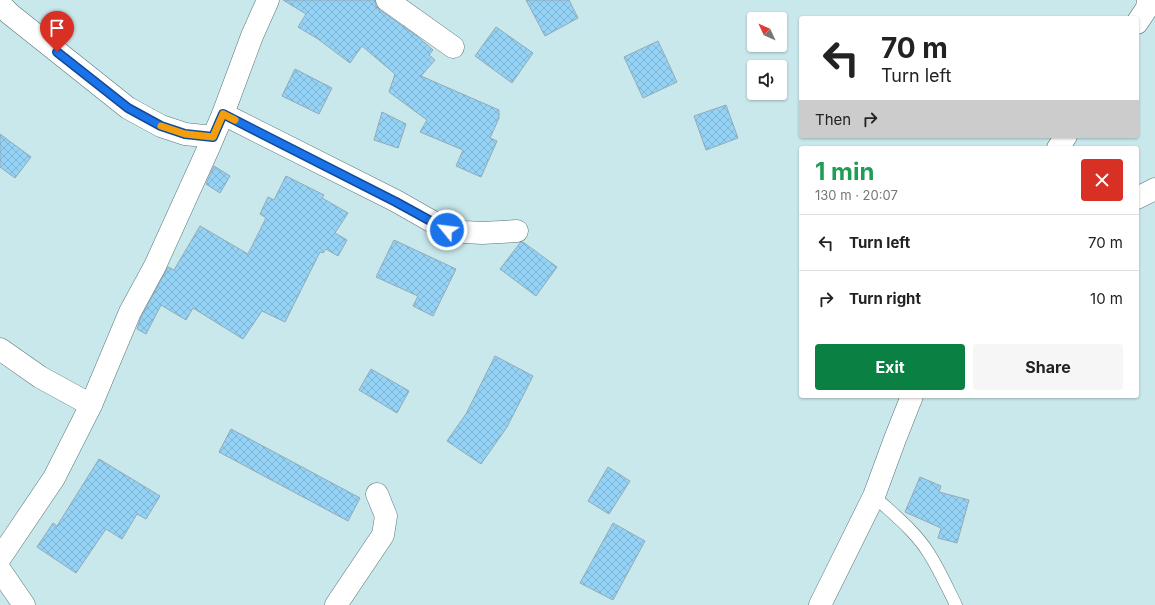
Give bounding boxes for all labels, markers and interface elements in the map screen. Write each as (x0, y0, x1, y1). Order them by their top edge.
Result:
pin (40, 11, 74, 52)
north arrow (747, 12, 787, 52)
map controls (747, 12, 787, 100)
icon: arrive (46, 17, 68, 39)
text: 70 m (881, 31, 948, 65)
icon: left (815, 32, 867, 84)
button: sound (747, 60, 787, 100)
text: Turn left (881, 65, 951, 86)
icon: right (859, 108, 881, 130)
text: Then (815, 110, 851, 129)
text: 1 min (815, 157, 874, 186)
button: close (1081, 159, 1123, 201)
text: 130 m · 20:07 (815, 187, 898, 203)
position arrow (426, 209, 468, 251)
icon: left (815, 232, 837, 254)
text: Turn left (849, 233, 910, 252)
text: 70 m (1088, 233, 1123, 252)
icon: right (815, 288, 837, 310)
text: Turn right (849, 289, 921, 308)
text: 10 m (1090, 289, 1123, 308)
button: Exit (815, 344, 965, 390)
button: Share (973, 344, 1123, 390)

